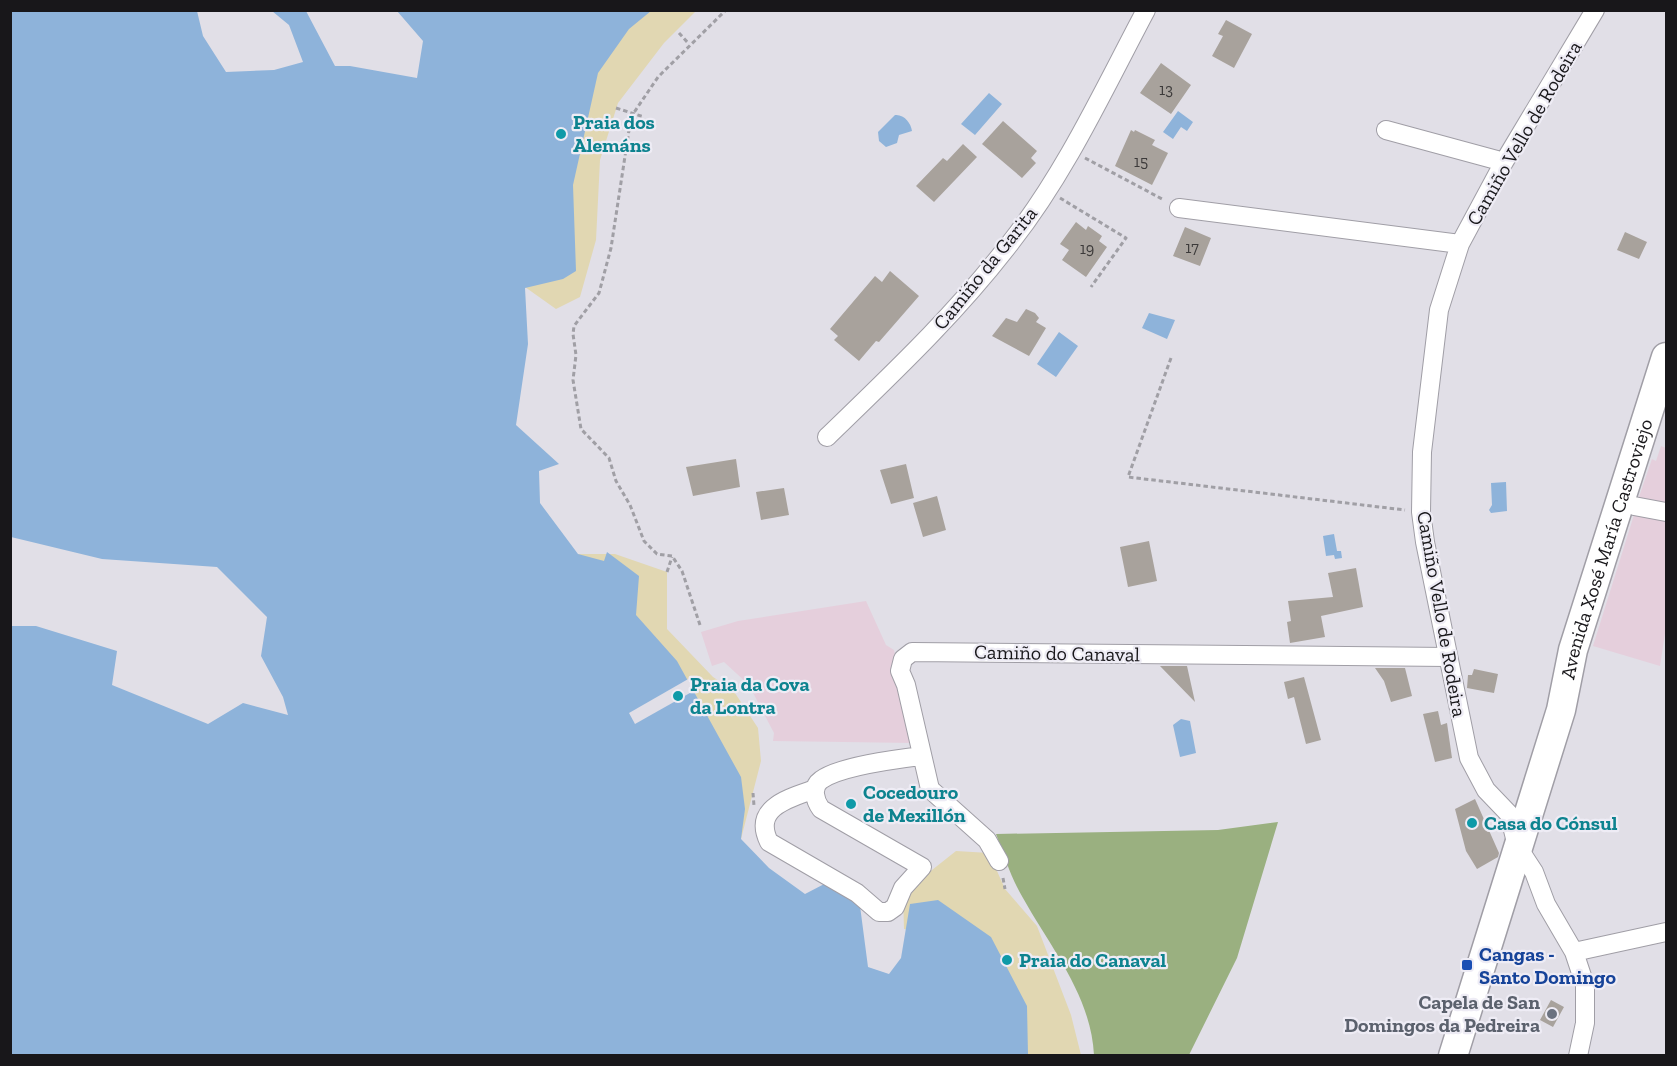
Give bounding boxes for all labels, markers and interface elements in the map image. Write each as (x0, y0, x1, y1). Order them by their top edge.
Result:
street label: Camiño Vello de Rodeira (1461, 36, 1587, 229)
house number: 13 (1159, 80, 1173, 99)
place label: Praia dos Alemáns (573, 110, 655, 157)
marker: Praia dos Alemáns (554, 127, 568, 141)
house number: 15 (1134, 152, 1148, 171)
street label: Camiño da Garita (928, 201, 1042, 334)
house number: 17 (1185, 238, 1199, 257)
house number: 19 (1080, 239, 1094, 258)
street label: Avenida Xosé María Castroviejo (1555, 416, 1658, 681)
street label: Camiño Vello de Rodeira (1412, 509, 1472, 719)
street label: Camiño do Canaval (974, 640, 1140, 666)
place label: Praia da Cova da Lontra (690, 672, 810, 719)
marker: Praia da Cova da Lontra (671, 689, 685, 703)
place label: Cocedouro de Mexillón (863, 780, 966, 827)
marker: Cocedouro de Mexillón (844, 797, 858, 811)
place label: Casa do Cónsul (1484, 811, 1618, 835)
marker: Casa do Cónsul (1465, 816, 1479, 830)
place label: Cangas - Santo Domingo (1479, 942, 1616, 989)
place label: Praia do Canaval (1019, 948, 1167, 972)
marker: Praia do Canaval (1000, 953, 1014, 967)
marker: Cangas - Santo Domingo (1460, 958, 1474, 972)
place label: Capela de San Domingos da Pedreira (1344, 990, 1540, 1037)
marker: Capela de San Domingos da Pedreira (1545, 1007, 1559, 1021)

